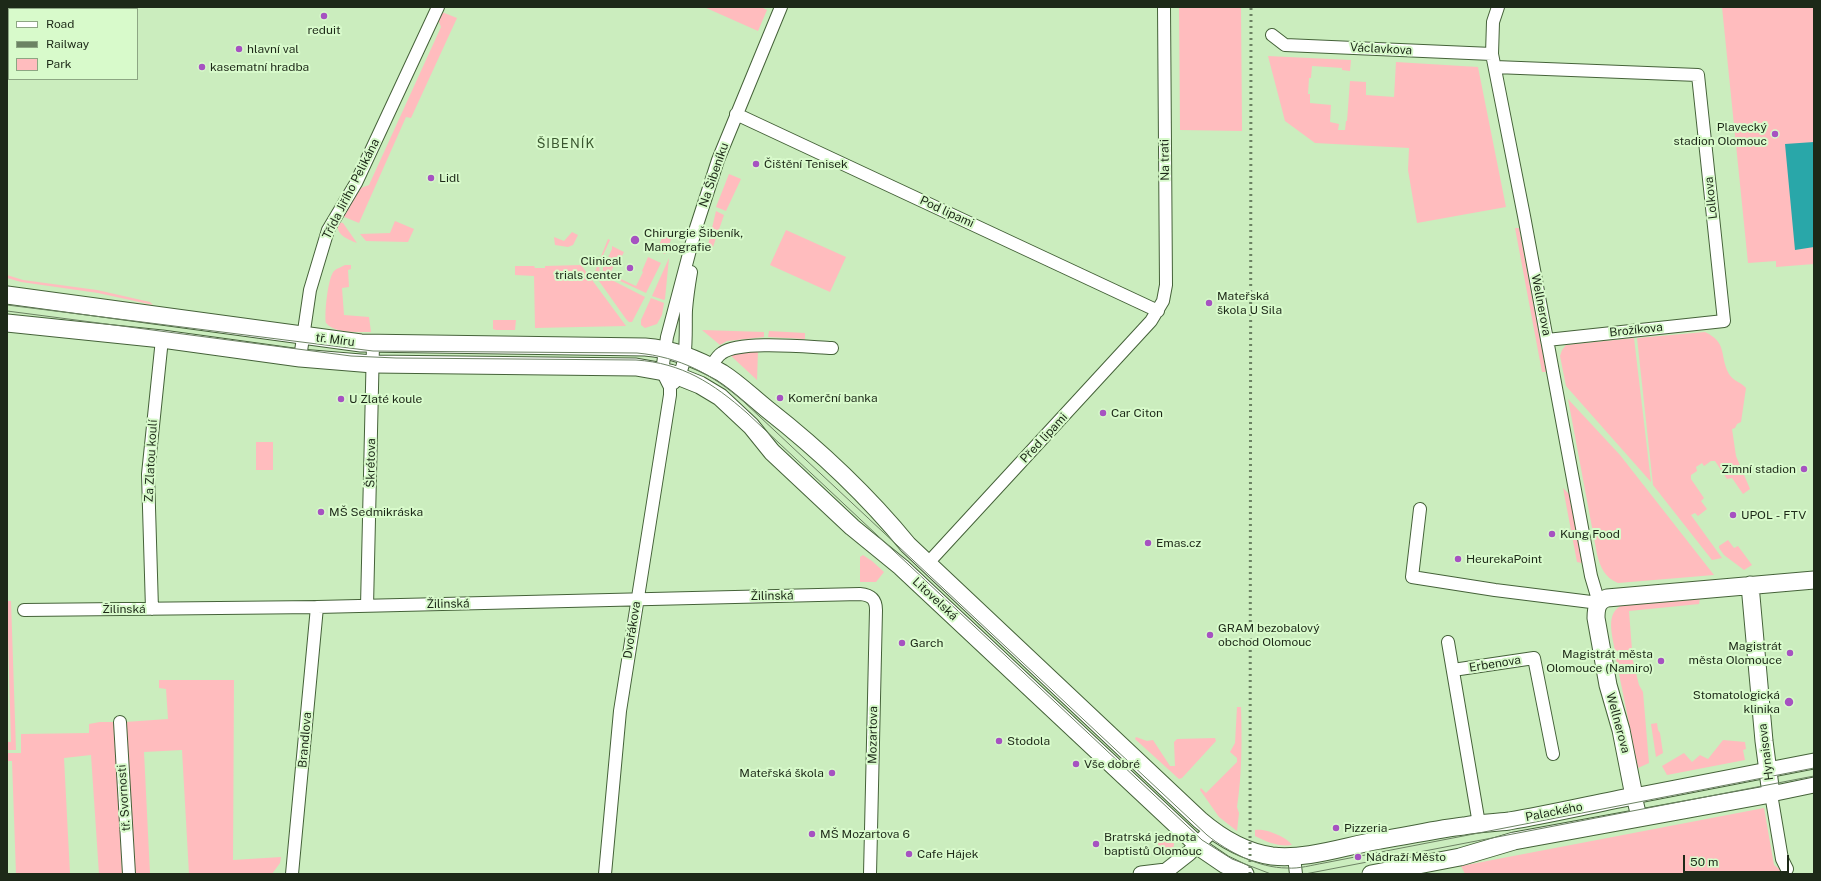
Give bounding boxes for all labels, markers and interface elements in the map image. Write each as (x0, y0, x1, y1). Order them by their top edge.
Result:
legend (8, 8, 138, 80)
marker: reduit (319, 11, 329, 21)
text: Road (46, 17, 74, 31)
place label: reduit (307, 23, 341, 37)
text: Railway (46, 37, 89, 51)
street label: Václavkova (1349, 40, 1413, 58)
place label: hlavní val (247, 42, 299, 56)
marker: hlavní val (234, 44, 244, 54)
text: Park (46, 57, 72, 71)
place label: kasematní hradba (210, 60, 309, 74)
marker: kasematní hradba (197, 62, 207, 72)
place label: Plavecký stadion Olomouc (1673, 120, 1767, 148)
marker: Plavecký stadion Olomouc (1770, 129, 1780, 139)
street label: Třída Jiřího Pelikána (319, 136, 383, 242)
district label: ŠIBENÍK (537, 136, 595, 152)
street label: Na trati (1157, 139, 1173, 181)
street label: Na Šibeníku (696, 141, 732, 209)
place label: Čištění Tenisek (764, 157, 848, 171)
marker: Čištění Tenisek (751, 159, 761, 169)
place label: Lidl (439, 171, 460, 185)
marker: Lidl (426, 173, 436, 183)
street label: Lolkova (1702, 176, 1720, 220)
street label: Pod lipami (918, 193, 976, 231)
place label: Chirurgie Šibeník, Mamografie (644, 226, 743, 254)
marker: Chirurgie Šibeník, Mamografie (629, 234, 641, 246)
place label: Clinical trials center (555, 254, 622, 282)
marker: Clinical trials center (625, 263, 635, 273)
street label: Wellnerova (1528, 273, 1554, 337)
place label: Mateřská škola U Sila (1217, 289, 1282, 317)
marker: Mateřská škola U Sila (1204, 298, 1214, 308)
street label: Brožíkova (1609, 320, 1663, 340)
street label: tř. Míru (315, 330, 355, 350)
place label: Komerční banka (788, 391, 878, 405)
place label: U Zlaté koule (349, 392, 422, 406)
marker: Komerční banka (775, 393, 785, 403)
marker: U Zlaté koule (336, 394, 346, 404)
place label: Car Citon (1111, 406, 1163, 420)
marker: Car Citon (1098, 408, 1108, 418)
street label: Před lipami (1017, 410, 1071, 466)
street label: Za Zlatou koulí (142, 419, 160, 503)
street label: Škrétova (363, 438, 379, 488)
place label: Zimní stadion (1721, 462, 1796, 476)
marker: Zimní stadion (1799, 464, 1809, 474)
place label: MŠ Sedmikráska (329, 505, 423, 519)
marker: MŠ Sedmikráska (316, 507, 326, 517)
place label: UPOL - FTV (1741, 508, 1806, 522)
marker: UPOL - FTV (1728, 510, 1738, 520)
place label: Kung Food (1560, 527, 1620, 541)
marker: Kung Food (1547, 529, 1557, 539)
place label: Emas.cz (1156, 536, 1201, 550)
marker: Emas.cz (1143, 538, 1153, 548)
place label: HeurekaPoint (1466, 552, 1542, 566)
marker: HeurekaPoint (1453, 554, 1463, 564)
street label: Litovelská (909, 574, 961, 624)
street label: Žilinská (750, 588, 794, 604)
street label: Žilinská (426, 596, 470, 612)
street label: Dvořákova (620, 600, 644, 660)
street label: Žilinská (102, 602, 146, 616)
place label: GRAM bezobalový obchod Olomouc (1218, 621, 1320, 649)
marker: GRAM bezobalový obchod Olomouc (1205, 630, 1215, 640)
place label: Garch (910, 636, 943, 650)
marker: Garch (897, 638, 907, 648)
place label: Magistrát města Olomouce (1689, 639, 1782, 667)
place label: Magistrát města Olomouce (Namiro) (1546, 647, 1653, 675)
marker: Magistrát města Olomouce (1785, 648, 1795, 658)
street label: Erbenova (1468, 653, 1522, 675)
marker: Magistrát města Olomouce (Namiro) (1656, 656, 1666, 666)
place label: Stomatologická klinika (1693, 688, 1780, 716)
street label: Wellnerova (1603, 691, 1633, 755)
marker: Stomatologická klinika (1783, 696, 1795, 708)
street label: Mozartova (865, 706, 881, 764)
street label: Brandlova (295, 712, 315, 768)
street label: Hynaisova (1755, 723, 1777, 781)
place label: Stodola (1007, 734, 1050, 748)
marker: Stodola (994, 736, 1004, 746)
place label: Vše dobré (1084, 757, 1140, 771)
marker: Vše dobré (1071, 759, 1081, 769)
street label: tř. Svornosti (114, 764, 134, 832)
place label: Mateřská škola (739, 766, 824, 780)
marker: Mateřská škola (827, 768, 837, 778)
street label: Palackého (1524, 799, 1584, 825)
place label: Pizzeria (1344, 821, 1387, 835)
marker: Pizzeria (1331, 823, 1341, 833)
place label: MŠ Mozartova 6 (820, 827, 910, 841)
marker: MŠ Mozartova 6 (807, 829, 817, 839)
place label: Bratrská jednota baptistů Olomouc (1104, 830, 1202, 858)
marker: Bratrská jednota baptistů Olomouc (1091, 839, 1101, 849)
place label: Cafe Hájek (917, 847, 978, 861)
scale bar (1685, 847, 1791, 873)
marker: Cafe Hájek (904, 849, 914, 859)
place label: Nádraží Město (1366, 850, 1446, 864)
marker: Nádraží Město (1353, 852, 1363, 862)
text: 50 m (1690, 855, 1718, 869)

